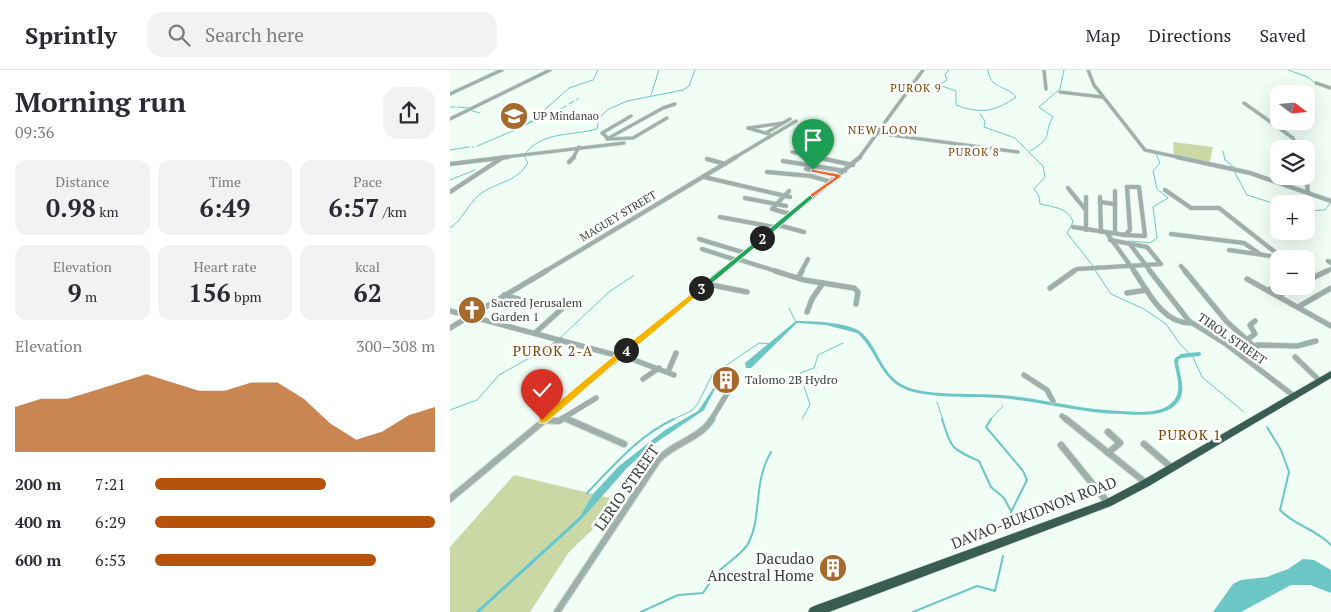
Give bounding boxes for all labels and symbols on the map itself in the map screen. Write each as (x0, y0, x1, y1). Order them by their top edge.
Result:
district label: PUROK 9 (890, 81, 942, 95)
north arrow (1270, 85, 1315, 130)
school or university icon: UP Mindanao (499, 101, 529, 131)
place label: UP Mindanao (533, 109, 599, 123)
pin (792, 119, 834, 170)
district label: NEW LOON (848, 122, 918, 137)
district label: PUROK 8 (948, 145, 1000, 159)
street label: MAGUEY STREET (577, 188, 659, 244)
pin: 2 (750, 226, 774, 250)
pin: 3 (688, 276, 714, 300)
church icon: Sacred Jerusalem Garden 1 (457, 295, 487, 325)
place label: Sacred Jerusalem Garden 1 (491, 295, 583, 324)
street label: TIROL STREET (1195, 309, 1270, 368)
pin: 4 (614, 338, 638, 362)
district label: PUROK 2-A (513, 341, 593, 360)
building icon: Talomo 2B Hydro (711, 365, 741, 395)
pin (521, 369, 563, 420)
place label: Talomo 2B Hydro (745, 372, 838, 387)
district label: PUROK 1 (1158, 425, 1222, 444)
street label: LERIO STREET (589, 441, 663, 534)
street label: DAVAO-BUKIDNON ROAD (948, 471, 1119, 553)
place label: Dacudao Ancestral Home (707, 548, 814, 585)
building icon: Dacudao Ancestral Home (818, 553, 848, 583)

